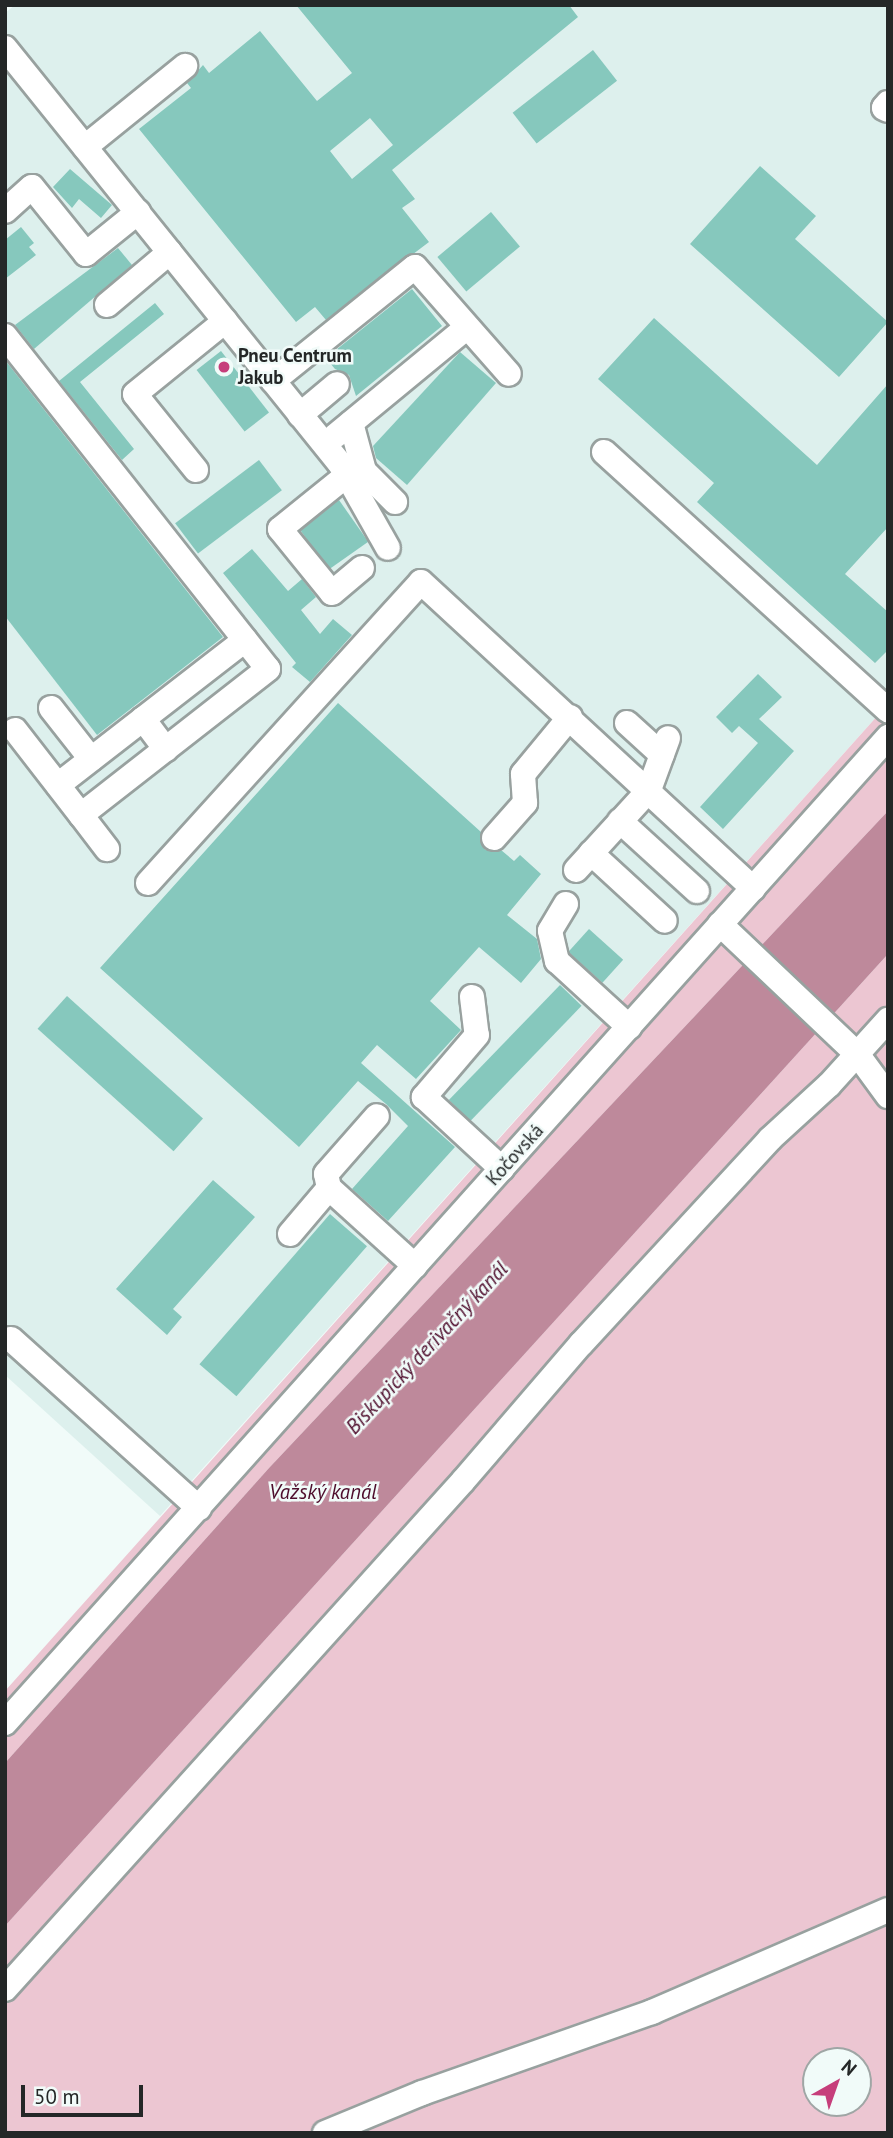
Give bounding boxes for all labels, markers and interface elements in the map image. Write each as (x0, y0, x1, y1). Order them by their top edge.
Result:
place label: Pneu Centrum Jakub (238, 345, 352, 389)
marker: Pneu Centrum Jakub (216, 359, 232, 375)
street label: Kočovská (482, 1120, 548, 1190)
water label: Biskupický derivačný kanál (340, 1256, 514, 1440)
water label: Važský kanál (269, 1479, 377, 1505)
north arrow (802, 2047, 872, 2117)
text: N (837, 2054, 862, 2081)
scale bar (24, 2072, 147, 2116)
text: 50 m (34, 2083, 80, 2110)

